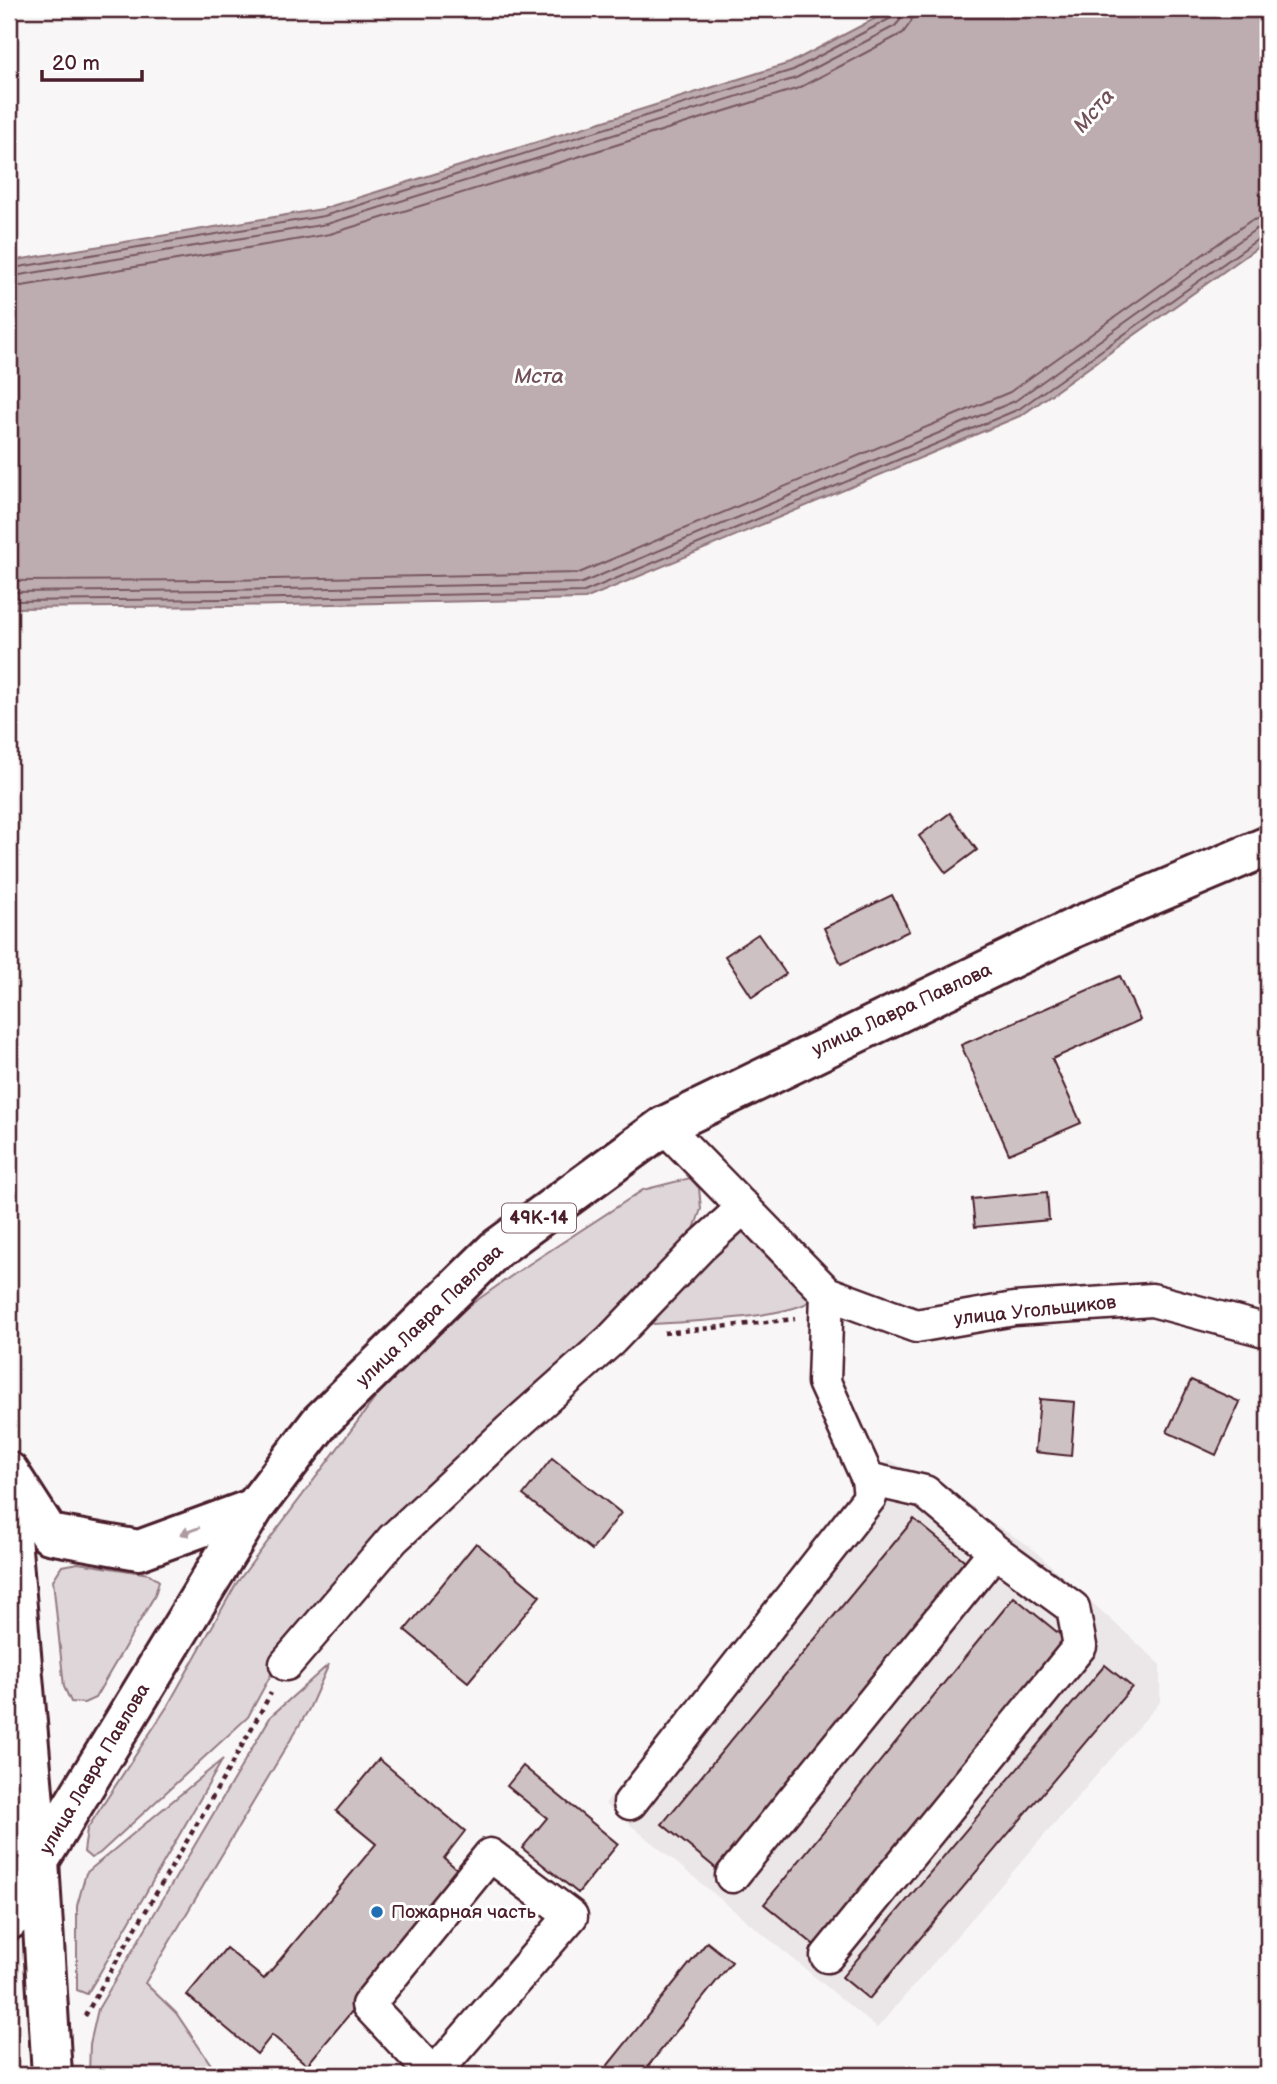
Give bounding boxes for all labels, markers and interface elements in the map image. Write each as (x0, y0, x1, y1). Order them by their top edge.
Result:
scale bar (42, 38, 142, 82)
text: 20 m (52, 51, 100, 76)
water label: Мста (1068, 84, 1120, 138)
water label: Мста (514, 364, 564, 389)
street label: улица Лавра Павлова (809, 958, 995, 1062)
road number: 49К-14 (502, 1204, 576, 1232)
street label: улица Лавра Павлова (352, 1240, 508, 1392)
street label: улица Угольщиков (953, 1291, 1117, 1331)
one-way arrow (180, 1526, 201, 1537)
street label: улица Лавра Павлова (35, 1679, 155, 1859)
place label: Пожарная часть (391, 1901, 537, 1924)
marker: Пожарная часть (369, 1904, 385, 1920)

